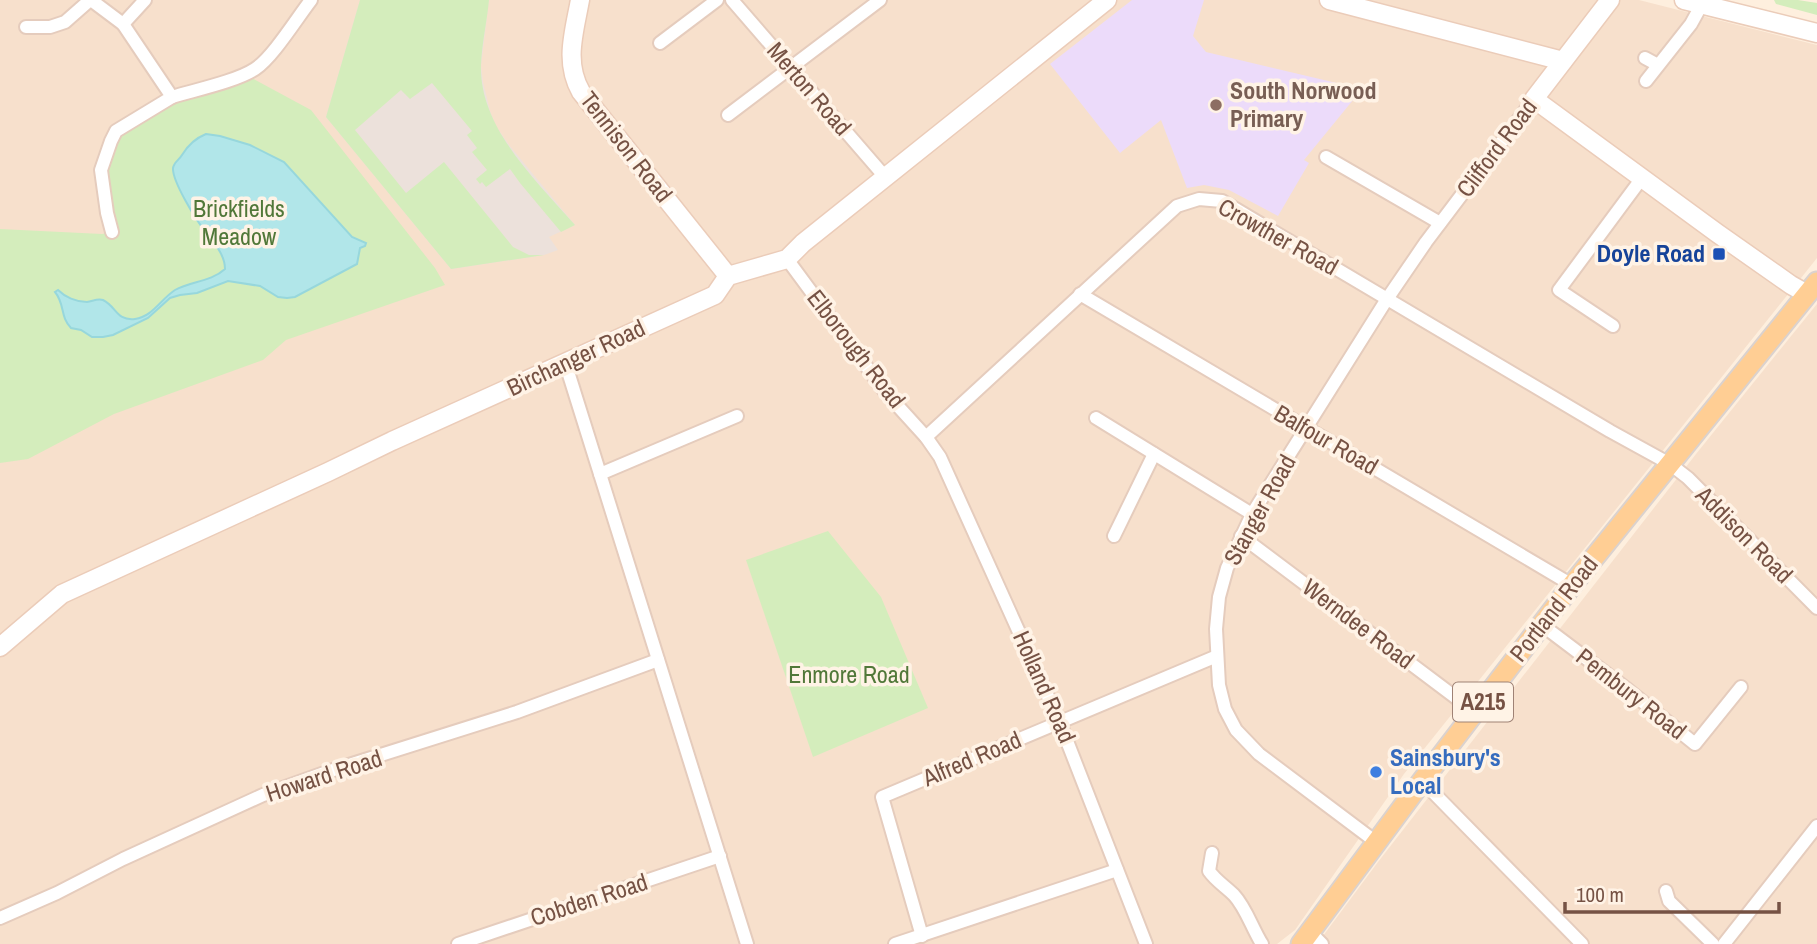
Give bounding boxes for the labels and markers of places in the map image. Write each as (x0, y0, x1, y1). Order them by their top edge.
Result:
place label: South Norwood Primary (1230, 74, 1377, 134)
marker: South Norwood Primary (1208, 97, 1224, 113)
place label: Doyle Road (1597, 237, 1705, 269)
marker: Doyle Road (1711, 246, 1727, 262)
place label: Sainsbury's Local (1390, 741, 1501, 801)
marker: Sainsbury's Local (1368, 764, 1384, 780)

